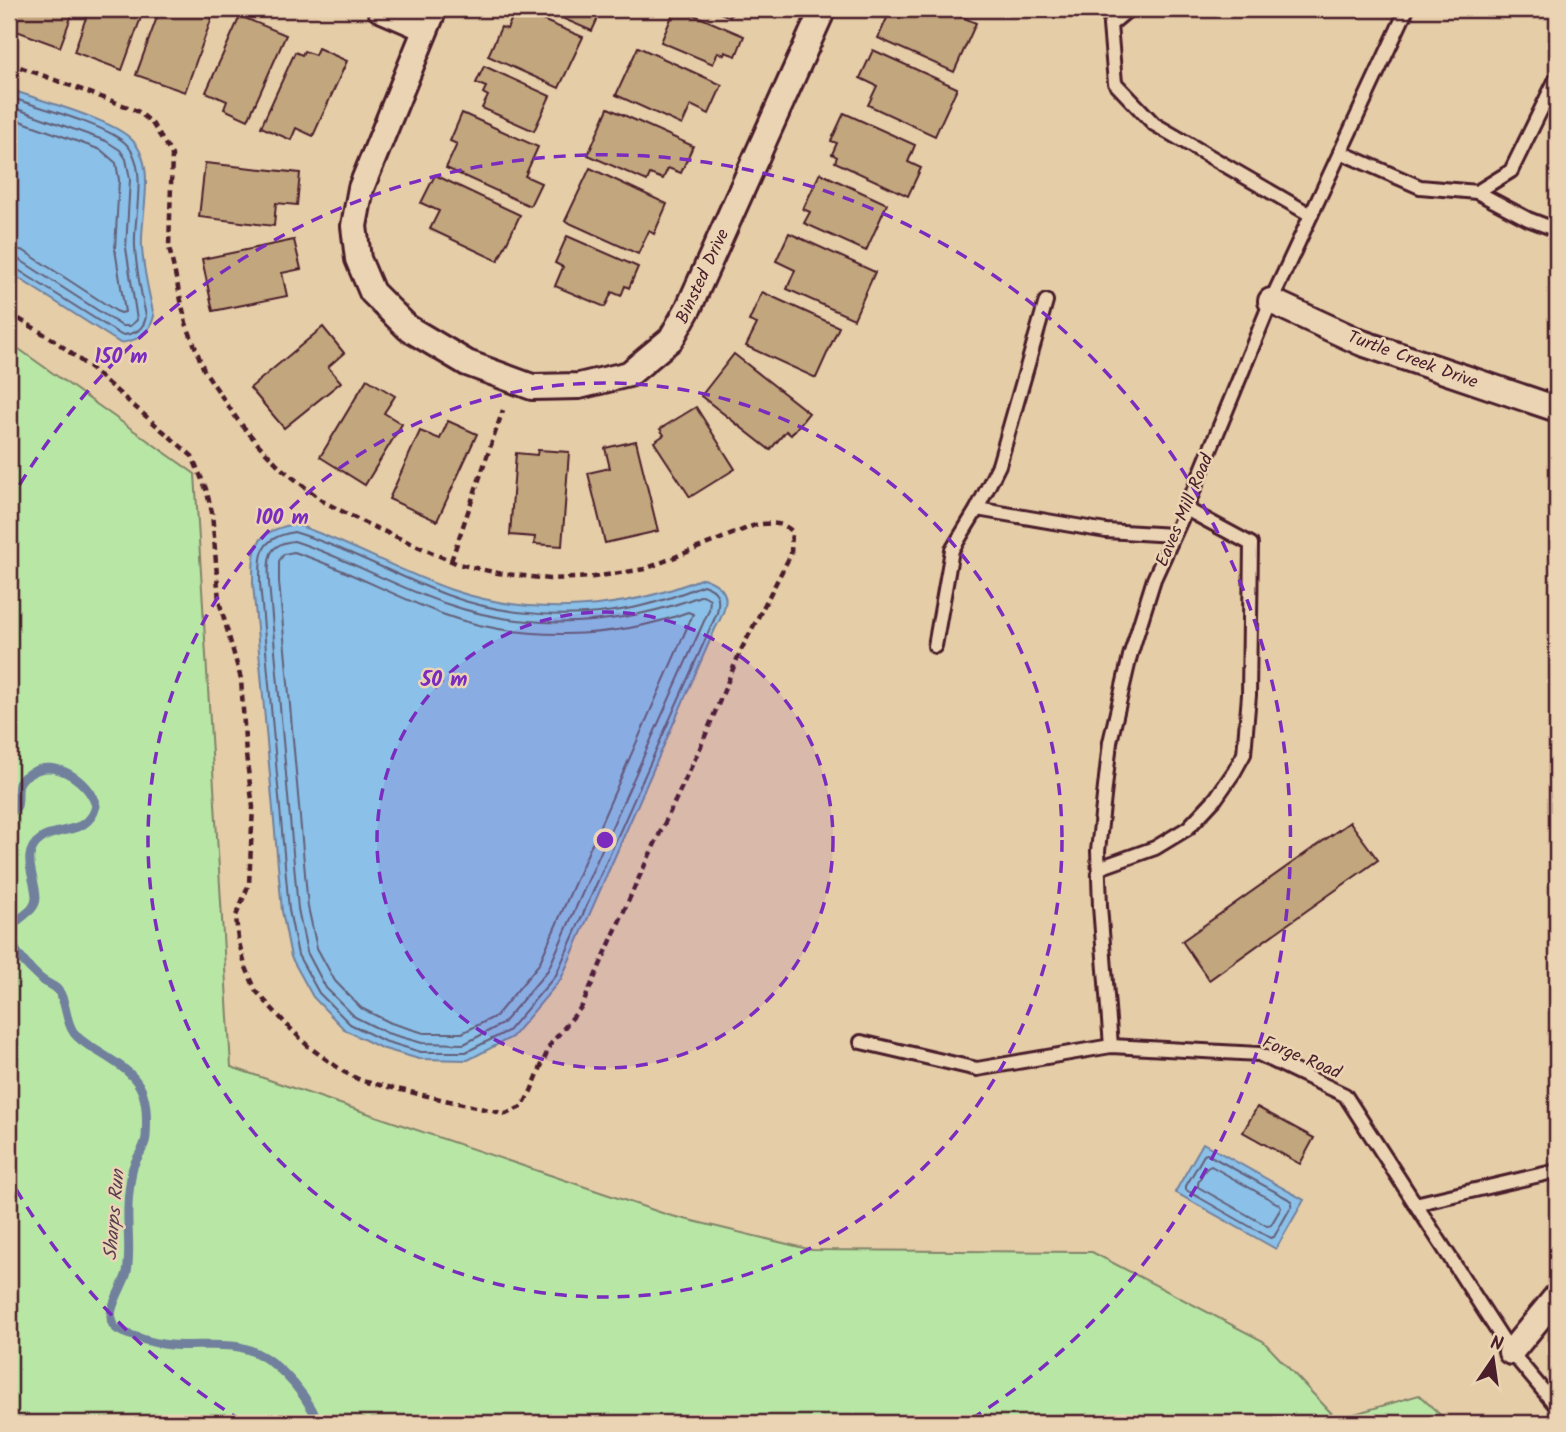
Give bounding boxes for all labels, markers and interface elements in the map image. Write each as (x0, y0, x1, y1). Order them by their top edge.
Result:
street label: Binsted Drive (669, 224, 738, 329)
street label: Turtle Creek Drive (1343, 323, 1482, 397)
text: 150 m (94, 341, 148, 374)
street label: Eaves Mill Road (1149, 449, 1223, 572)
text: 100 m (255, 502, 309, 535)
text: 50 m (420, 664, 467, 697)
centre of rings (593, 828, 617, 852)
street label: Forge Road (1257, 1029, 1346, 1088)
water label: Sharps Run (96, 1167, 134, 1262)
north arrow (1458, 1324, 1528, 1394)
text: N (1487, 1328, 1506, 1360)

